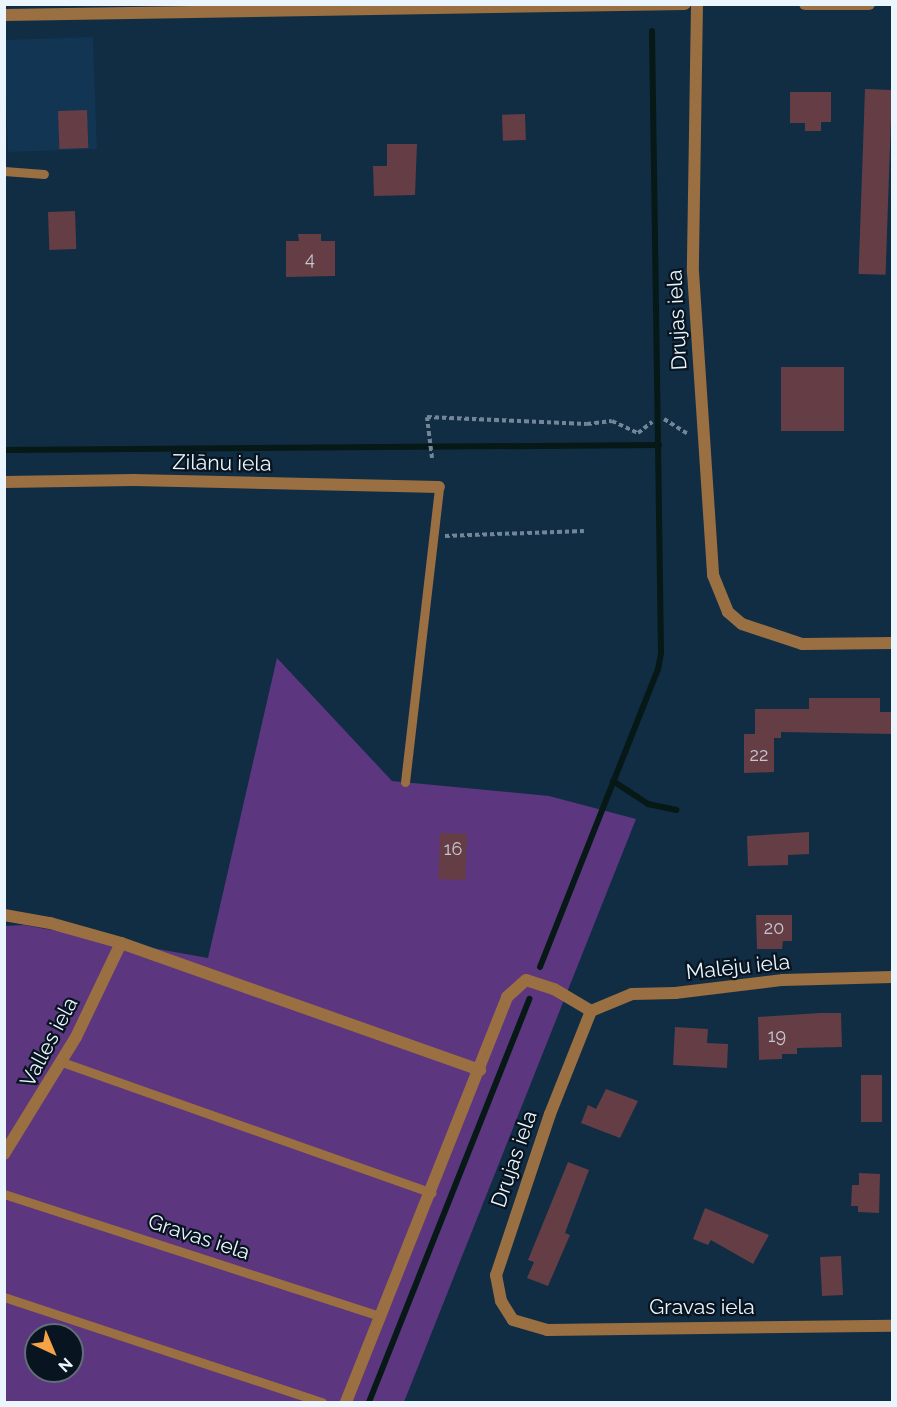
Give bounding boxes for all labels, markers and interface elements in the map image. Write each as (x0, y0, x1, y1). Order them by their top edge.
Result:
house number: 4 (305, 248, 315, 270)
street label: Drujas iela (662, 269, 692, 371)
street label: Zilānu iela (172, 450, 272, 476)
house number: 22 (750, 744, 768, 766)
house number: 16 (444, 838, 462, 860)
house number: 20 (764, 917, 784, 939)
street label: Malēju iela (685, 949, 791, 985)
street label: Valles iela (15, 993, 83, 1091)
house number: 19 (768, 1025, 786, 1047)
street label: Drujas iela (486, 1107, 542, 1211)
street label: Gravas iela (145, 1209, 253, 1265)
street label: Gravas iela (649, 1294, 755, 1320)
north arrow (24, 1323, 84, 1383)
text: N (54, 1354, 76, 1376)

